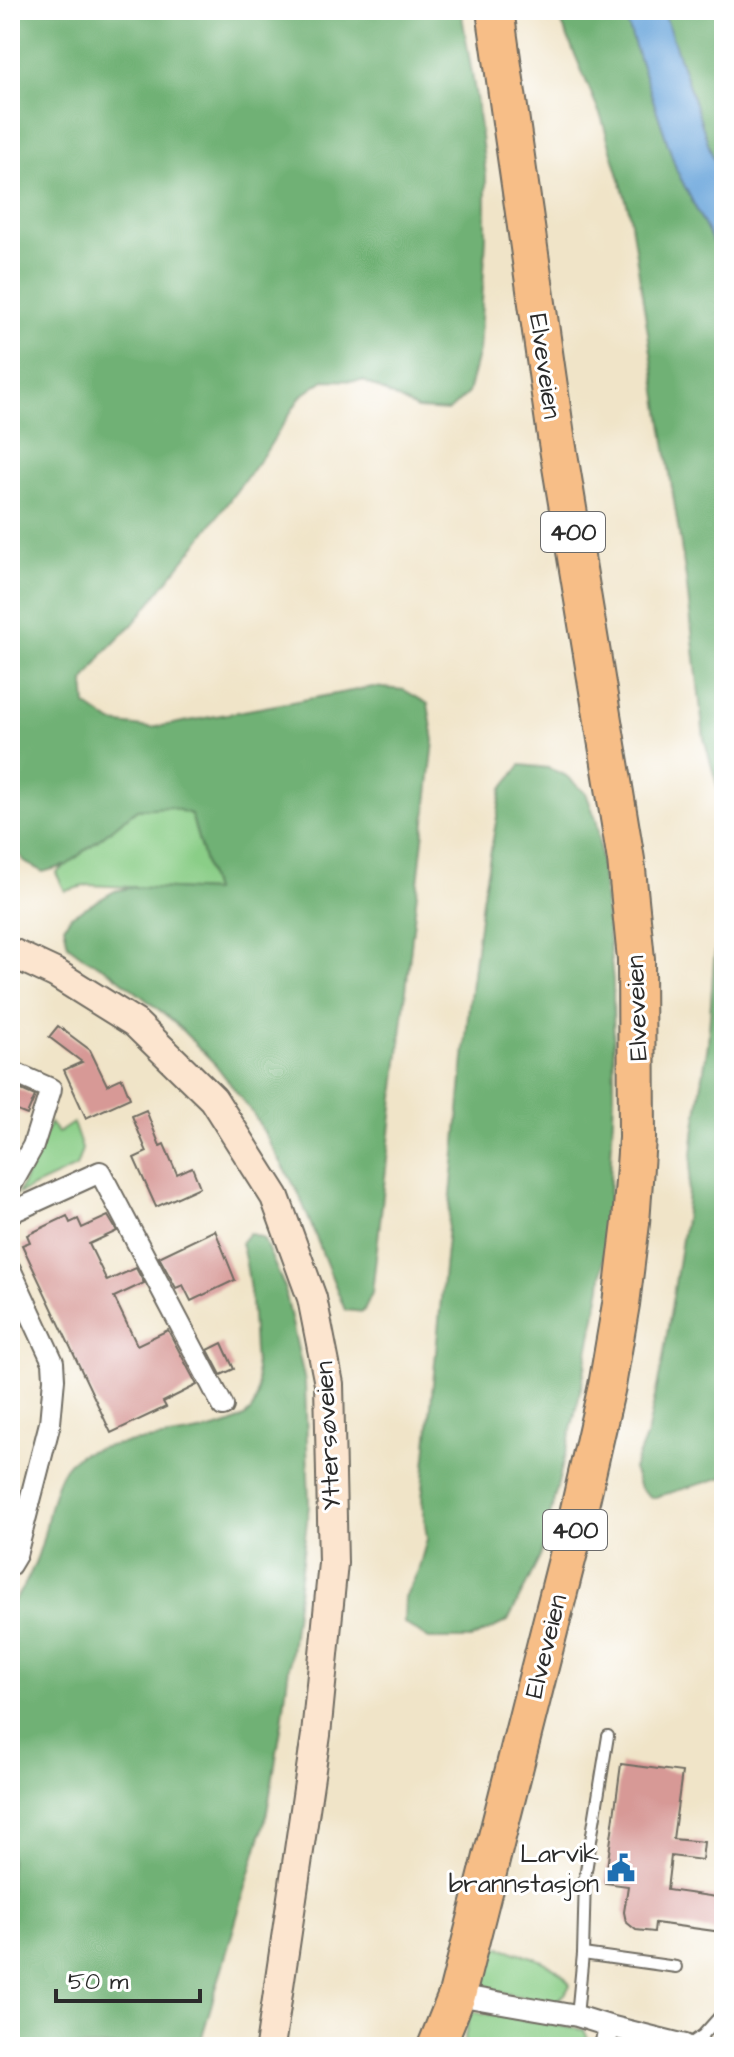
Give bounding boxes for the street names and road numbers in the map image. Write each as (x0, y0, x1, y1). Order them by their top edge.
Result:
street label: Elveveien (520, 311, 570, 421)
road number: 400 (541, 512, 605, 552)
street label: Elveveien (617, 955, 657, 1061)
street label: Yttersøveien (306, 1360, 350, 1512)
road number: 400 (543, 1510, 607, 1550)
street label: Elveveien (516, 1591, 576, 1702)

